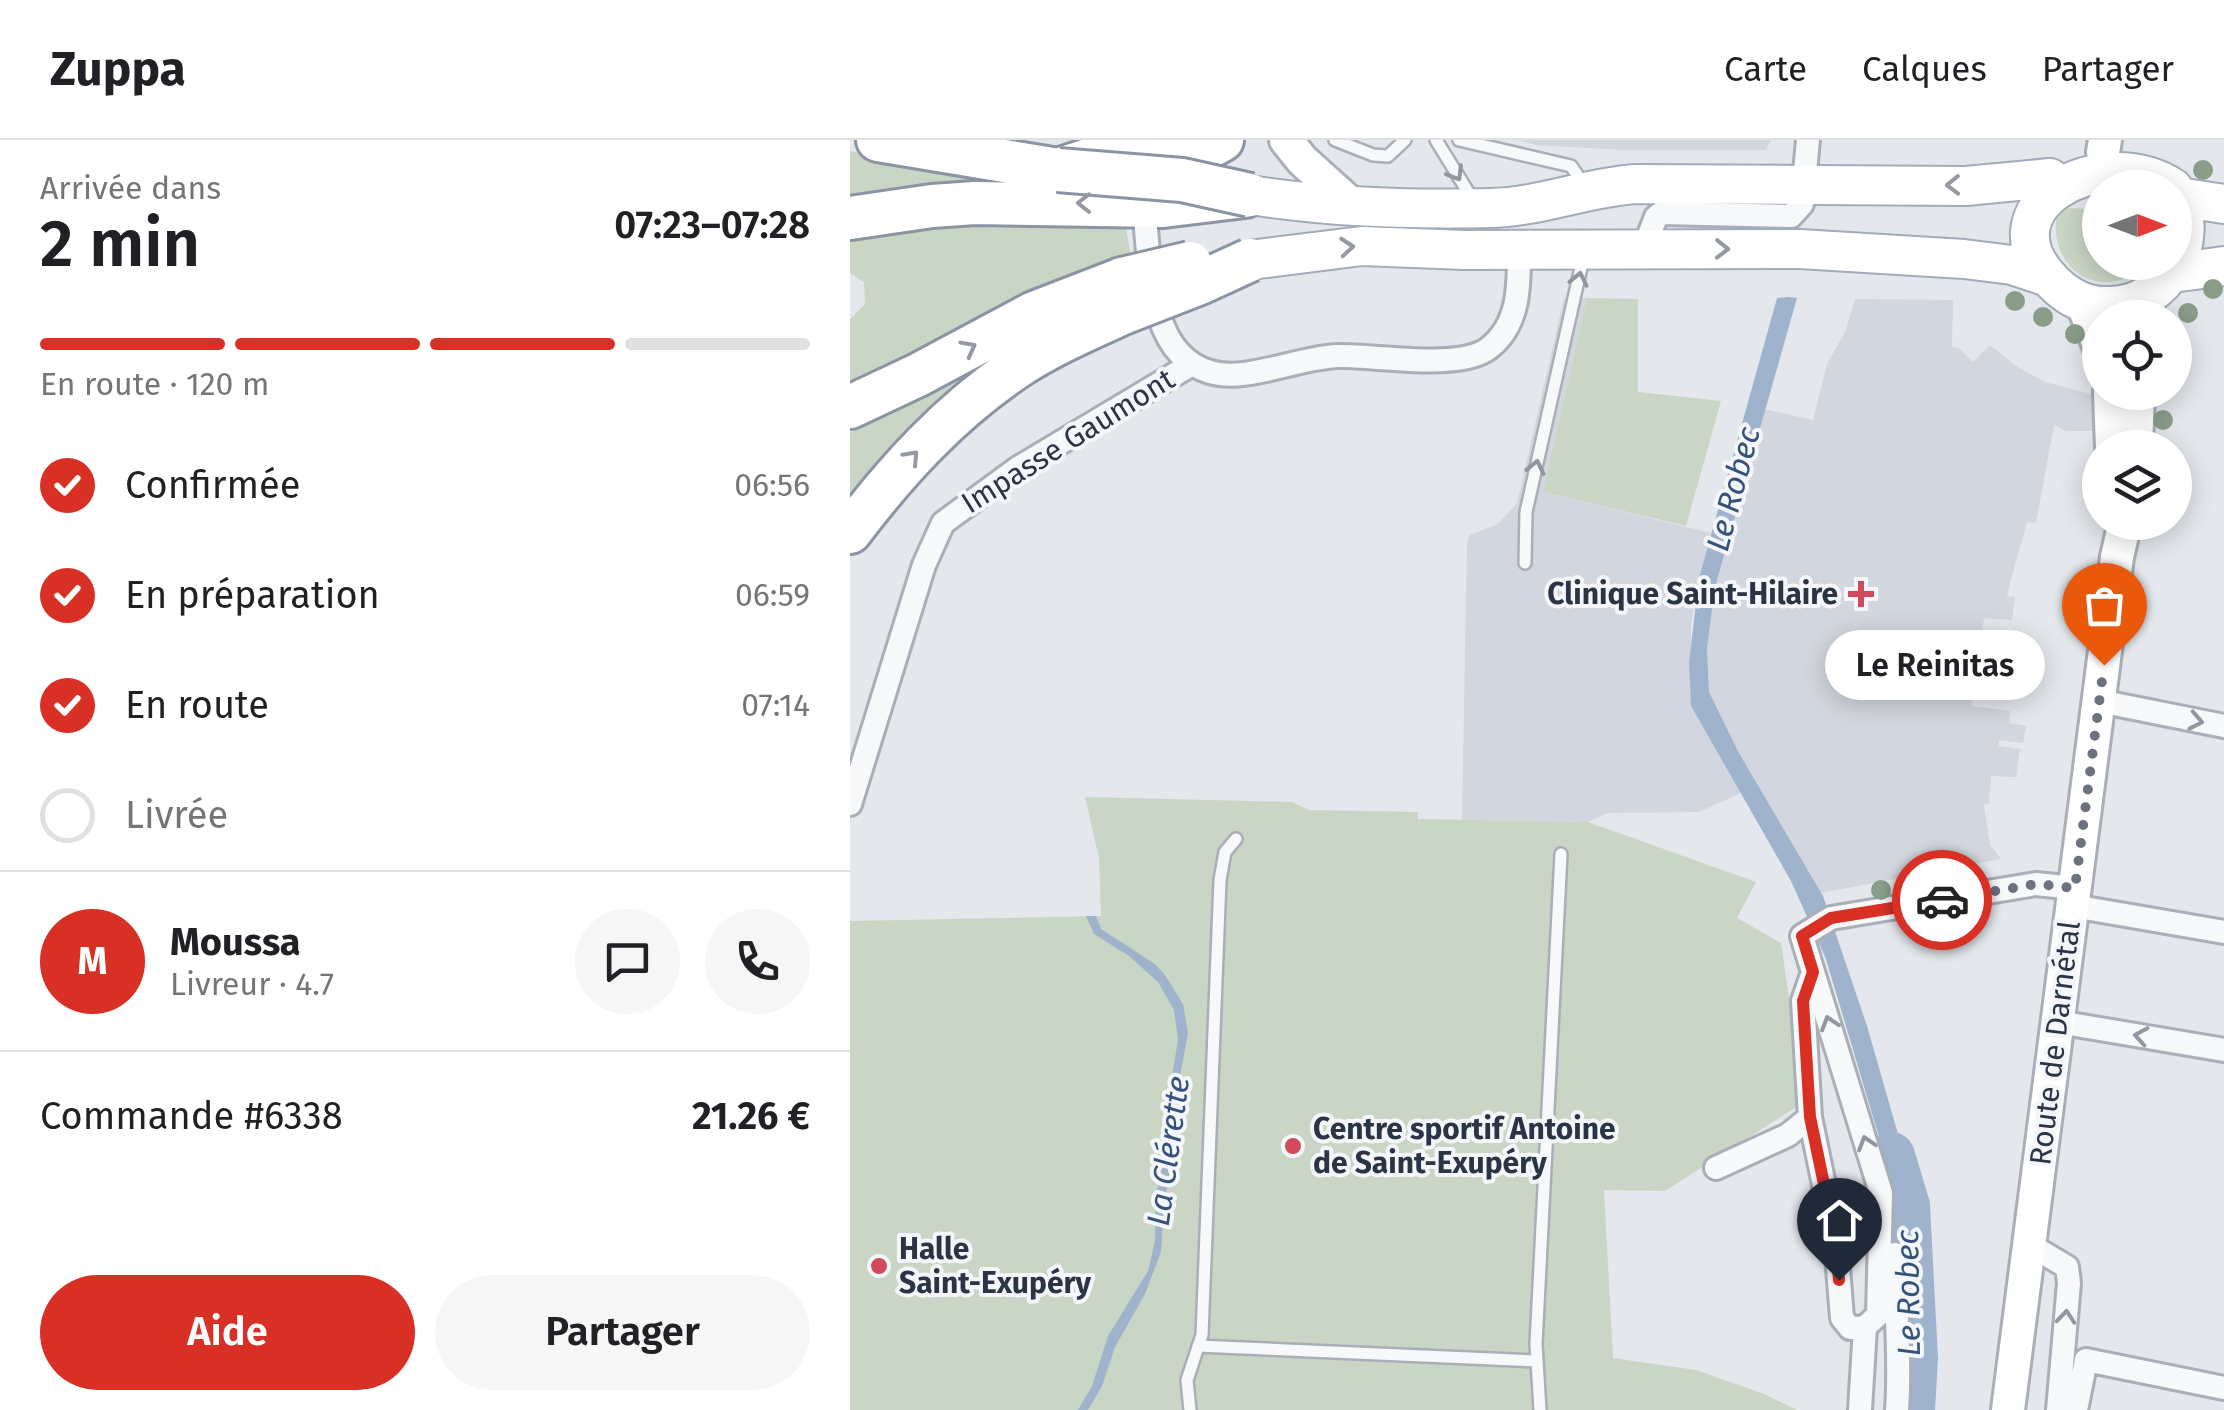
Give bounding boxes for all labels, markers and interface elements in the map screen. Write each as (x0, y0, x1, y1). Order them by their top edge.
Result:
text: Zuppa (50, 40, 186, 98)
text: Carte (1724, 48, 1807, 90)
text: Calques (1862, 48, 1987, 90)
text: Partager (2042, 48, 2174, 90)
one-way arrow (1444, 163, 1463, 181)
text: Arrivée dans (40, 169, 221, 207)
north arrow (2082, 170, 2192, 280)
map controls (2082, 170, 2192, 540)
one-way arrow (1944, 175, 1960, 196)
one-way arrow (1075, 192, 1090, 214)
text: 07:23–07:28 (614, 202, 810, 248)
text: 2 min (40, 205, 200, 283)
one-way arrow (1339, 237, 1355, 259)
one-way arrow (1714, 238, 1730, 259)
one-way arrow (1568, 271, 1589, 288)
button: locate (2082, 300, 2192, 410)
one-way arrow (958, 341, 976, 361)
street label: Impasse Gaumont (955, 361, 1181, 521)
text: En route · 120 m (40, 365, 269, 403)
water label: Le Robec (1698, 422, 1768, 555)
button: layers (2082, 430, 2192, 540)
one-way arrow (900, 450, 918, 469)
icon: check (40, 458, 95, 513)
one-way arrow (1524, 459, 1545, 476)
text: Confirmée (125, 462, 301, 508)
text: 06:56 (734, 466, 810, 504)
pin (2062, 563, 2147, 666)
icon: check (40, 568, 95, 623)
text: En préparation (125, 572, 380, 618)
text: 06:59 (735, 576, 810, 614)
place label: Clinique Saint-Hilaire (1547, 576, 1838, 612)
icon: bag (2077, 578, 2132, 633)
marker: Clinique Saint-Hilaire (1848, 581, 1874, 607)
callout: Le Reinitas (1824, 630, 2044, 700)
text: Le Reinitas (1856, 646, 2014, 684)
icon: check (40, 678, 95, 733)
text: En route (125, 682, 269, 728)
text: 07:14 (741, 686, 810, 724)
one-way arrow (2187, 709, 2204, 730)
text: Livrée (125, 792, 228, 838)
courier (1892, 850, 1992, 950)
icon: car (1915, 873, 1970, 928)
button: chat (575, 909, 680, 1014)
button: phone (705, 909, 810, 1014)
text: Moussa (170, 919, 301, 965)
street label: Route de Darnétal (2022, 919, 2088, 1167)
text: M (78, 938, 107, 984)
text: Livreur · 4.7 (170, 965, 334, 1003)
one-way arrow (1820, 1015, 1840, 1032)
one-way arrow (2133, 1026, 2149, 1047)
water label: La Clérette (1139, 1074, 1197, 1228)
text: Commande #6338 (40, 1093, 343, 1139)
text: 21.26 € (692, 1093, 810, 1139)
place label: Centre sportif Antoine de Saint-Exupéry (1313, 1111, 1616, 1181)
marker: Centre sportif Antoine de Saint-Exupéry (1282, 1135, 1304, 1157)
one-way arrow (1857, 1135, 1877, 1152)
pin (1797, 1178, 1882, 1281)
icon: home (1812, 1193, 1867, 1248)
water label: Le Robec (1888, 1228, 1928, 1357)
place label: Halle Saint-Exupéry (899, 1231, 1091, 1301)
marker: Halle Saint-Exupéry (868, 1255, 890, 1277)
button: Aide (40, 1275, 415, 1390)
button: Partager (435, 1275, 810, 1390)
one-way arrow (2055, 1308, 2077, 1324)

